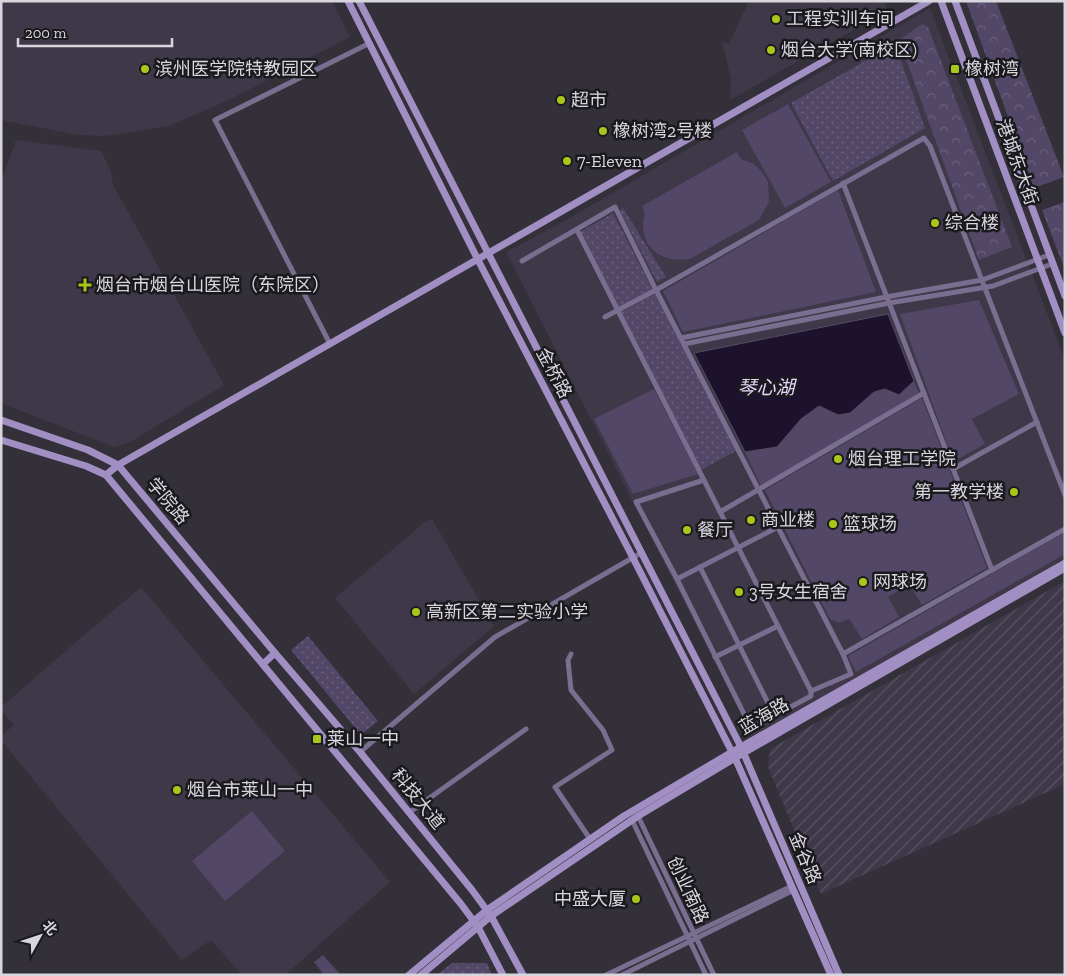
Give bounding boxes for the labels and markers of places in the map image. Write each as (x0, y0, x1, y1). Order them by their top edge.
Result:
place label: 工程实训车间 (786, 8, 894, 30)
marker: 工程实训车间 (770, 13, 782, 25)
place label: 烟台大学(南校区) (781, 39, 917, 61)
marker: 烟台大学(南校区) (765, 44, 777, 56)
place label: 滨州医学院特教园区 (155, 58, 317, 80)
place label: 橡树湾 (965, 58, 1019, 80)
marker: 滨州医学院特教园区 (139, 63, 151, 75)
marker: 橡树湾 (949, 63, 961, 75)
place label: 超市 (571, 89, 607, 111)
marker: 超市 (555, 94, 567, 106)
place label: 橡树湾2号楼 (613, 120, 712, 142)
marker: 橡树湾2号楼 (597, 125, 609, 137)
place label: 7-Eleven (577, 150, 643, 172)
marker: 7-Eleven (561, 155, 573, 167)
place label: 综合楼 (945, 212, 999, 234)
marker: 综合楼 (929, 217, 941, 229)
place label: 烟台市烟台山医院（东院区） (96, 274, 330, 296)
marker: 烟台市烟台山医院（东院区） (78, 278, 92, 292)
place label: 烟台理工学院 (848, 448, 956, 470)
marker: 烟台理工学院 (832, 453, 844, 465)
place label: 第一教学楼 (914, 481, 1004, 503)
marker: 第一教学楼 (1008, 486, 1020, 498)
place label: 商业楼 (761, 509, 815, 531)
place label: 篮球场 (843, 513, 897, 535)
marker: 商业楼 (745, 514, 757, 526)
marker: 篮球场 (827, 518, 839, 530)
place label: 餐厅 (697, 519, 733, 541)
marker: 餐厅 (681, 524, 693, 536)
place label: 网球场 (873, 571, 927, 593)
marker: 网球场 (857, 576, 869, 588)
place label: 3号女生宿舍 (749, 581, 848, 603)
marker: 3号女生宿舍 (733, 586, 745, 598)
place label: 高新区第二实验小学 (426, 601, 588, 623)
marker: 高新区第二实验小学 (410, 606, 422, 618)
place label: 莱山一中 (327, 728, 399, 750)
marker: 莱山一中 (311, 733, 323, 745)
place label: 烟台市莱山一中 (187, 779, 313, 801)
marker: 烟台市莱山一中 (171, 784, 183, 796)
place label: 中盛大厦 (554, 888, 626, 910)
marker: 中盛大厦 (630, 893, 642, 905)

